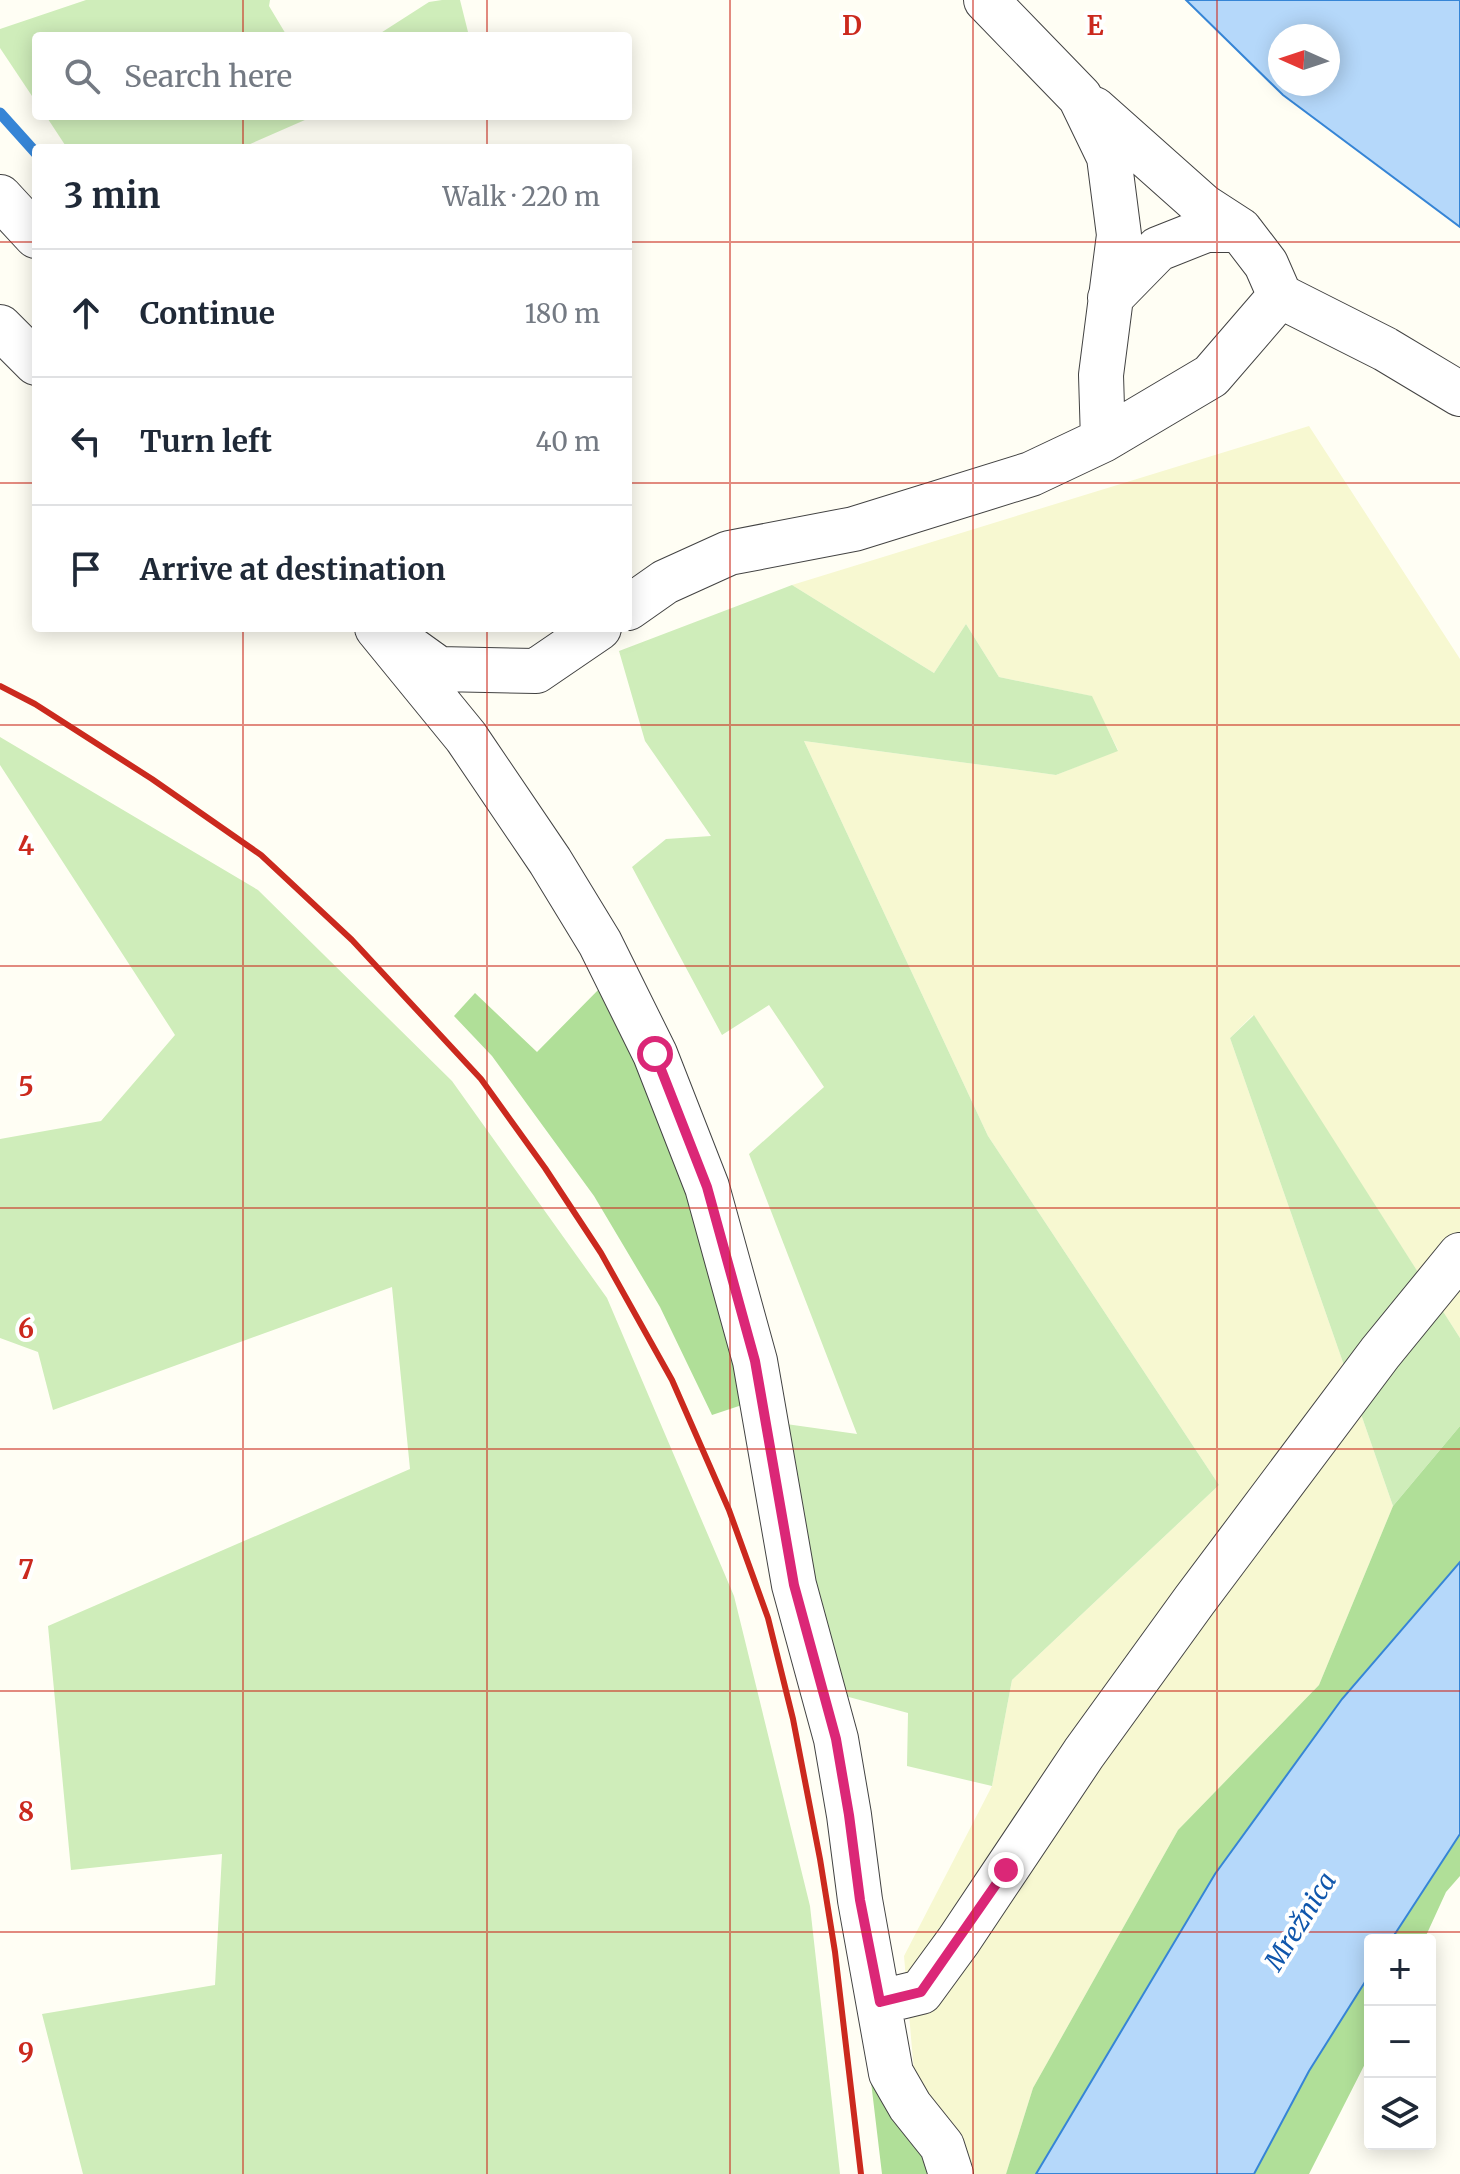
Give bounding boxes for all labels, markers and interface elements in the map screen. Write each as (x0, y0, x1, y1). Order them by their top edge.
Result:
text: D (842, 9, 862, 42)
text: E (1087, 9, 1104, 42)
north arrow (1268, 24, 1340, 96)
search box (32, 32, 632, 120)
icon: search (60, 54, 104, 98)
text: Search here (124, 57, 292, 95)
text: 3 min (64, 175, 160, 217)
text: Walk · 220 m (443, 180, 600, 213)
icon: ahead (64, 291, 108, 335)
text: Continue (140, 294, 275, 332)
text: 180 m (525, 297, 600, 330)
icon: left (64, 419, 108, 463)
text: Turn left (140, 422, 272, 460)
text: 40 m (536, 425, 600, 458)
icon: arrive (64, 547, 108, 591)
text: Arrive at destination (140, 550, 446, 588)
text: 4 (18, 829, 35, 862)
route start (637, 1036, 673, 1072)
text: 5 (18, 1070, 34, 1103)
text: 6 (18, 1312, 34, 1345)
text: 7 (18, 1553, 34, 1586)
text: 8 (18, 1795, 34, 1828)
route end (988, 1852, 1024, 1888)
water label: Mrežnica (1256, 1866, 1343, 1977)
map controls (1364, 1934, 1436, 2150)
button: + (1364, 1934, 1436, 2006)
button: − (1364, 2006, 1436, 2078)
text: 9 (18, 2036, 34, 2069)
button: layers (1364, 2078, 1436, 2150)

